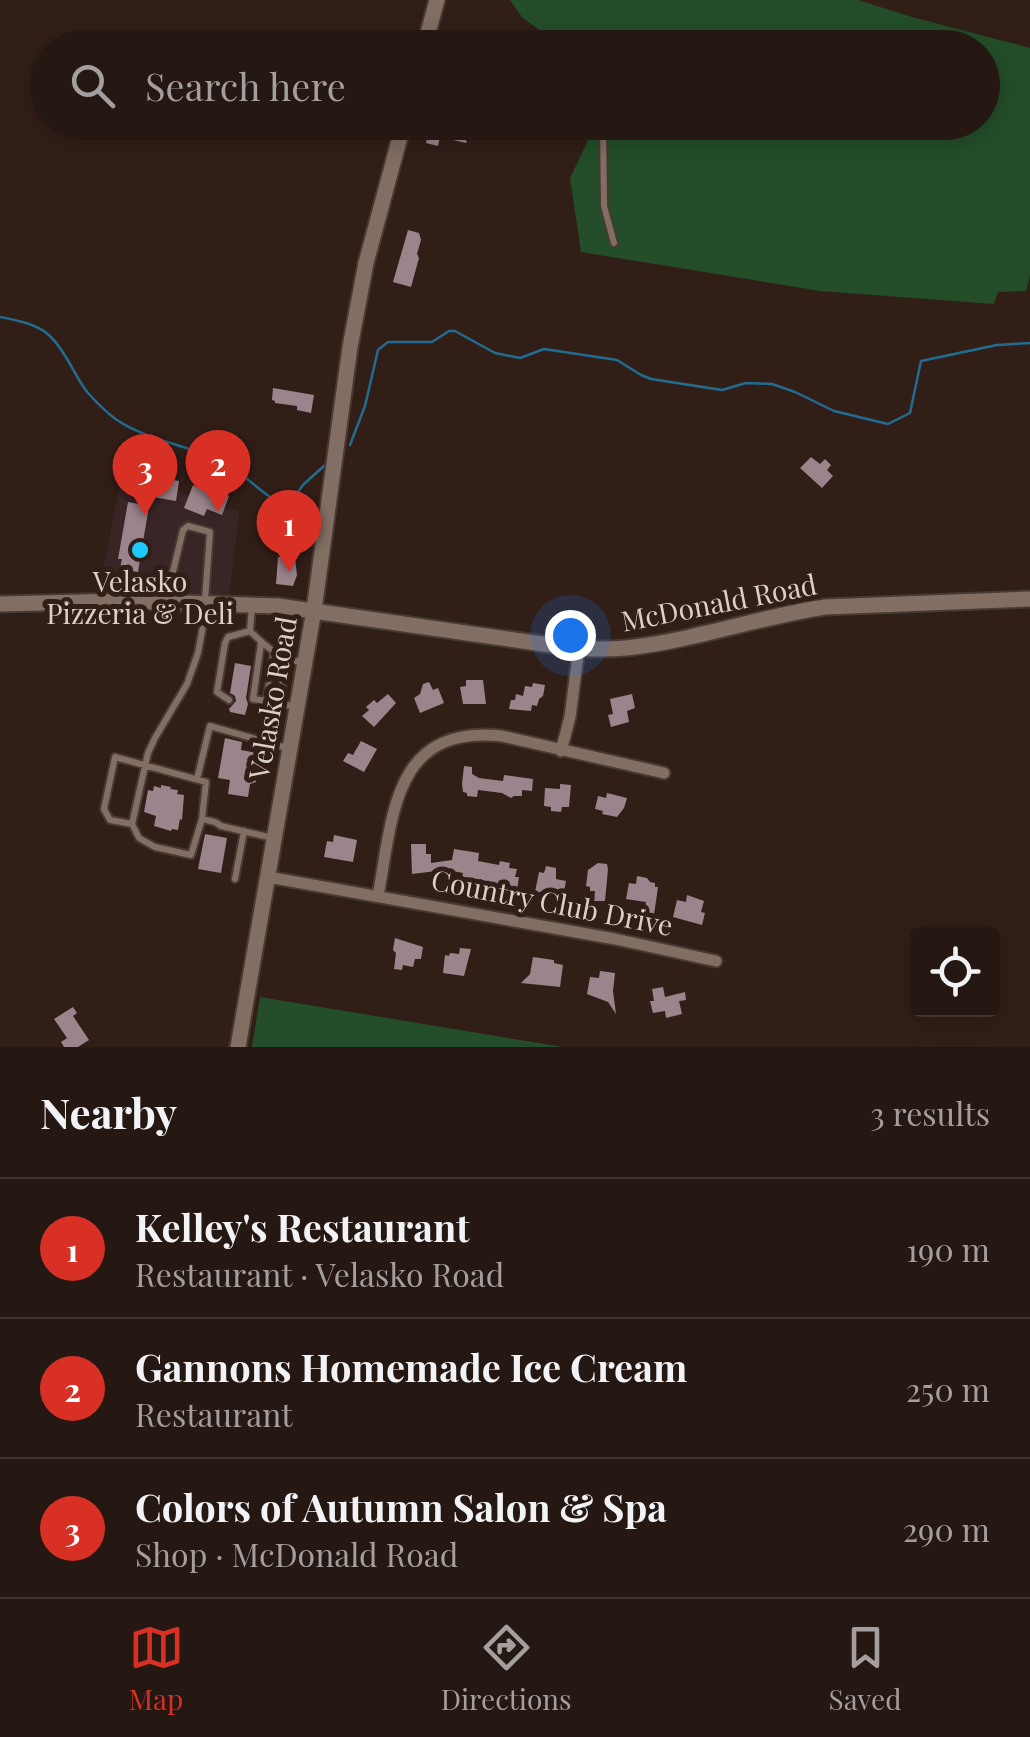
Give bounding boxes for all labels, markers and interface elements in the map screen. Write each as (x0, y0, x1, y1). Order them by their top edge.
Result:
search box (30, 30, 1000, 140)
icon: search (65, 58, 120, 113)
text: Search here (145, 60, 346, 111)
pin: 2 (186, 430, 250, 512)
pin: 3 (112, 434, 178, 516)
pin: 1 (256, 490, 322, 572)
marker: Velasko Pizzeria & Deli (129, 539, 151, 561)
place label: Velasko Pizzeria & Deli (46, 562, 234, 631)
street label: McDonald Road (618, 564, 820, 639)
your location (545, 610, 596, 661)
street label: Velasko Road (239, 613, 304, 783)
street label: Country Club Drive (428, 860, 676, 943)
map controls (910, 927, 1000, 1017)
button: locate (910, 927, 1000, 1017)
text: Nearby (40, 1084, 177, 1140)
text: 3 results (870, 1091, 990, 1134)
text: Kelley's Restaurant (135, 1201, 470, 1252)
text: 1 (66, 1227, 79, 1270)
text: 190 m (906, 1227, 990, 1270)
text: Restaurant · Velasko Road (135, 1252, 504, 1295)
text: Gannons Homemade Ice Cream (135, 1341, 687, 1392)
text: 2 (64, 1367, 81, 1410)
text: 250 m (906, 1367, 990, 1410)
text: Restaurant (135, 1392, 293, 1435)
text: Colors of Autumn Salon & Spa (135, 1481, 667, 1532)
text: 3 (65, 1507, 80, 1550)
text: 290 m (903, 1507, 990, 1550)
text: Shop · McDonald Road (135, 1532, 458, 1575)
tab: Map (129, 1620, 184, 1717)
tab: Directions (441, 1620, 571, 1717)
tab: Saved (829, 1620, 901, 1717)

